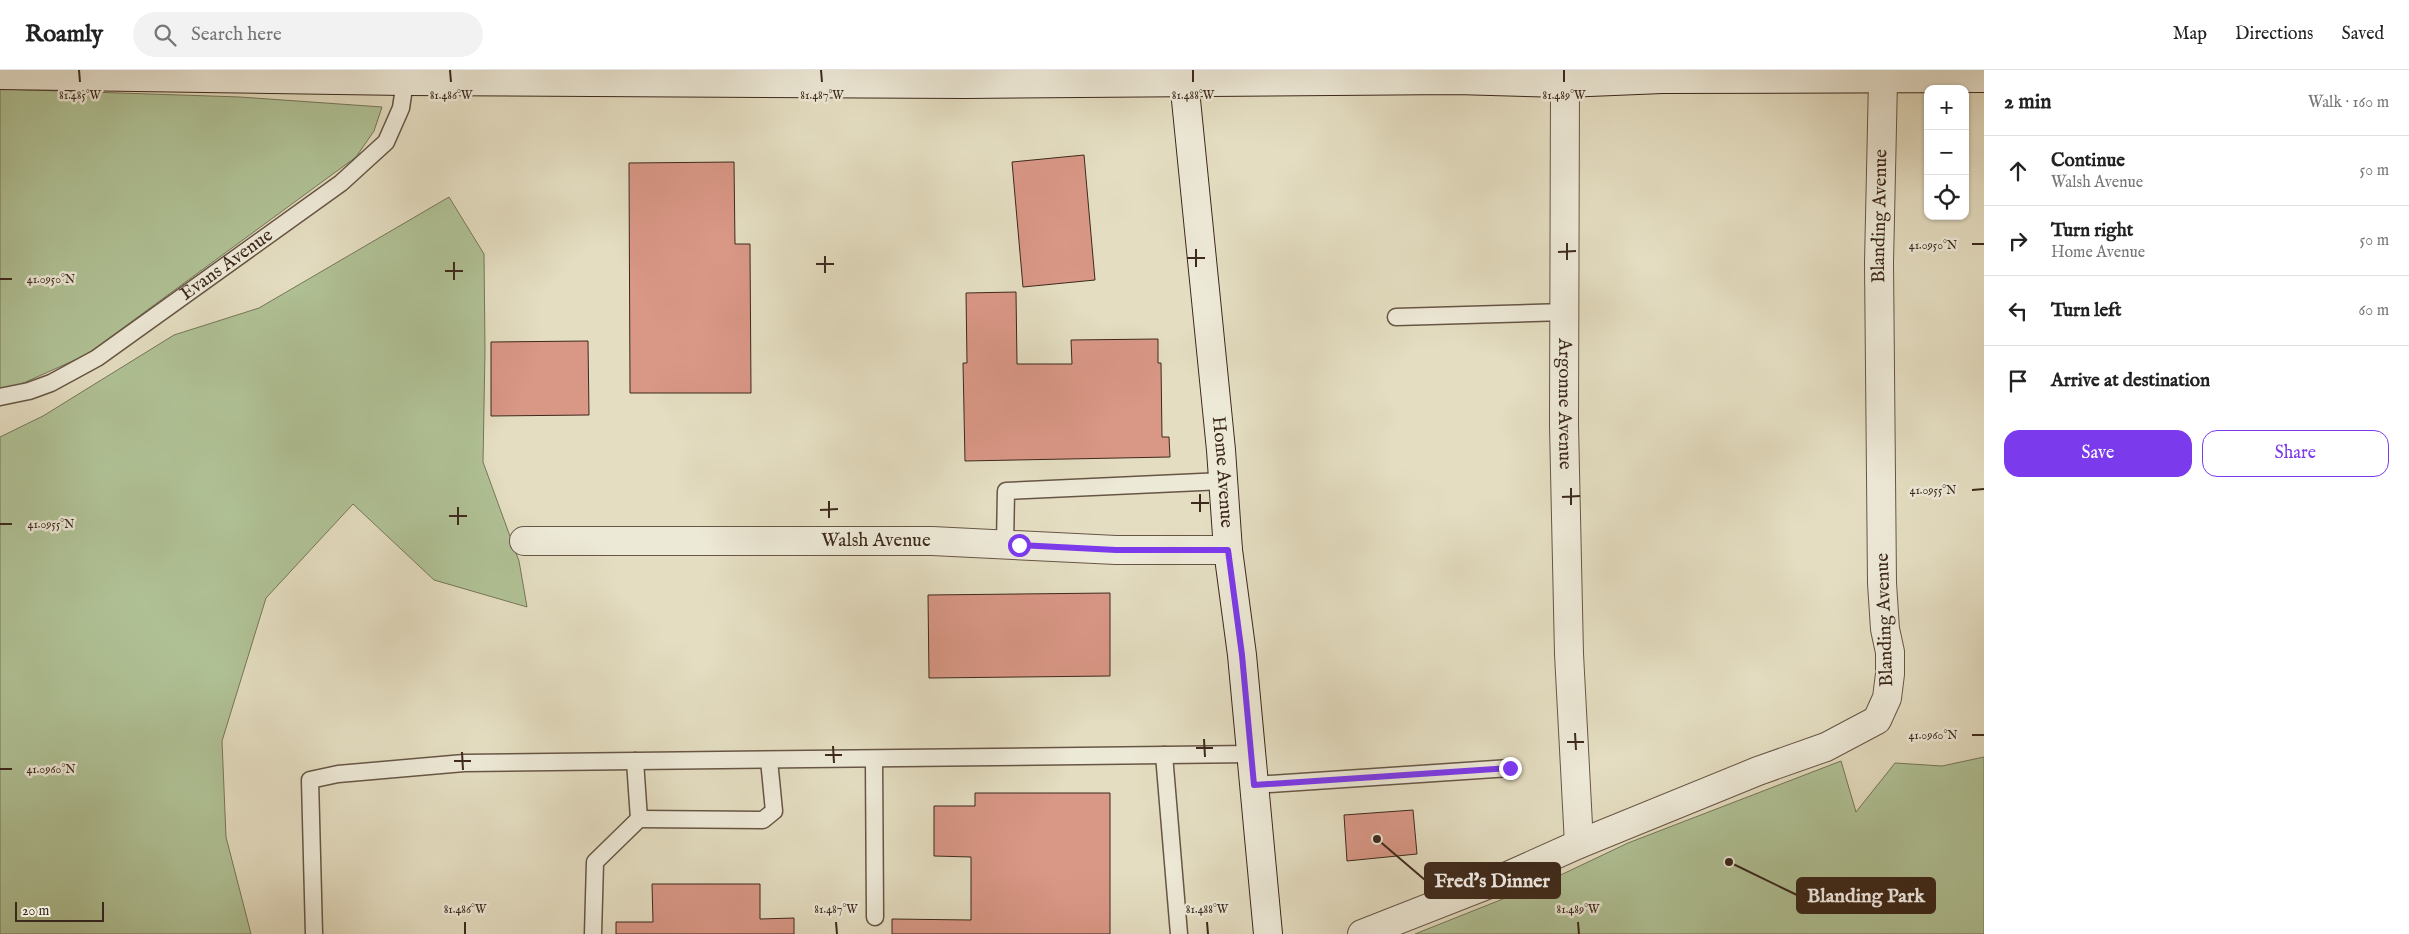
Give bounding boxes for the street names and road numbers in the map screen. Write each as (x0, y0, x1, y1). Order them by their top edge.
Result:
street label: Blanding Avenue (1867, 149, 1893, 283)
street label: Evans Avenue (176, 223, 278, 306)
street label: Argonne Avenue (1552, 337, 1577, 470)
street label: Home Avenue (1206, 415, 1238, 529)
street label: Walsh Avenue (821, 529, 931, 553)
street label: Blanding Avenue (1871, 552, 1899, 687)

